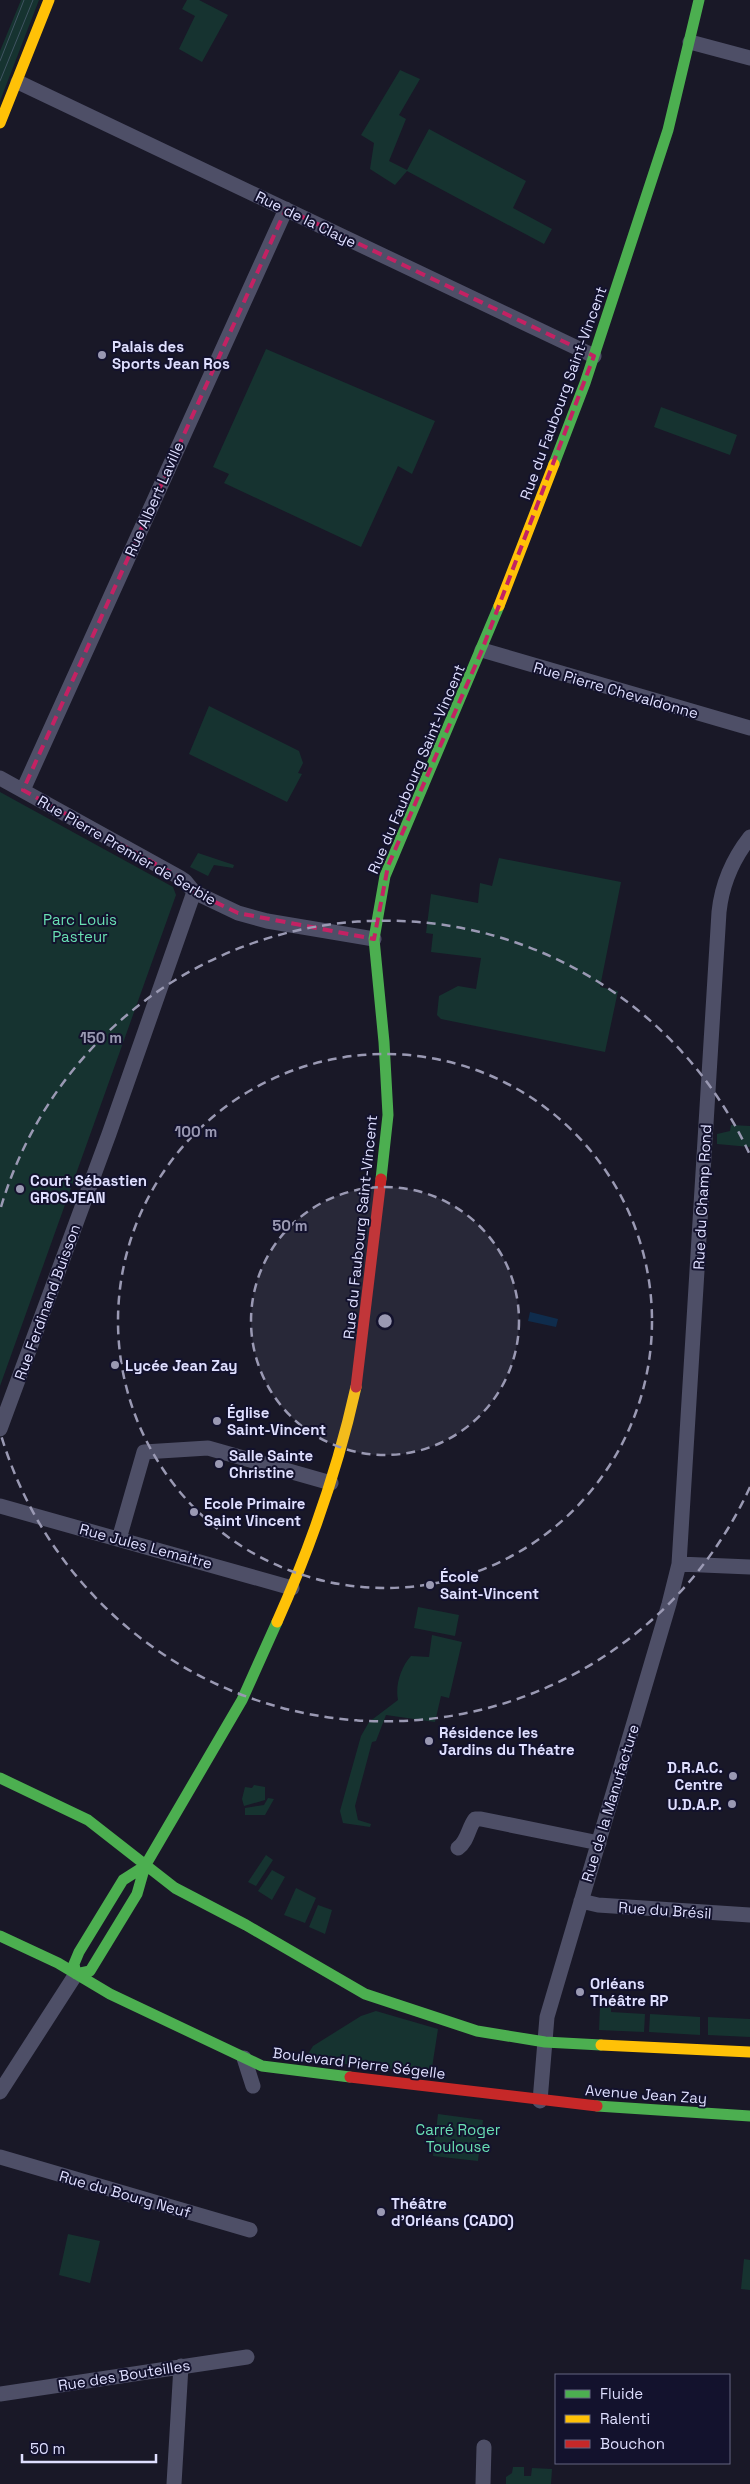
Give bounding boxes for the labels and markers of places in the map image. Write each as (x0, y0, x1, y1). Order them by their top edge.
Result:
place label: Palais des Sports Jean Ros (112, 337, 230, 373)
marker: Palais des Sports Jean Ros (96, 349, 108, 361)
place label: Court Sébastien GROSJEAN (30, 1171, 147, 1207)
marker: Court Sébastien GROSJEAN (14, 1183, 26, 1195)
centre of rings (376, 1312, 394, 1330)
place label: Lycée Jean Zay (125, 1356, 238, 1375)
marker: Lycée Jean Zay (109, 1359, 121, 1371)
place label: Église Saint-Vincent (227, 1403, 326, 1439)
marker: Église Saint-Vincent (211, 1415, 223, 1427)
place label: Salle Sainte Christine (229, 1446, 314, 1482)
marker: Salle Sainte Christine (213, 1458, 225, 1470)
place label: Ecole Primaire Saint Vincent (204, 1494, 306, 1530)
marker: Ecole Primaire Saint Vincent (188, 1506, 200, 1518)
place label: École Saint-Vincent (440, 1567, 539, 1603)
marker: École Saint-Vincent (424, 1579, 436, 1591)
place label: Résidence les Jardins du Théatre (439, 1723, 575, 1759)
marker: Résidence les Jardins du Théatre (423, 1735, 435, 1747)
place label: D.R.A.C. Centre (667, 1758, 723, 1794)
marker: D.R.A.C. Centre (727, 1770, 739, 1782)
place label: U.D.A.P. (667, 1795, 722, 1814)
marker: U.D.A.P. (726, 1798, 738, 1810)
place label: Orléans Théâtre RP (590, 1974, 668, 2010)
marker: Orléans Théâtre RP (574, 1986, 586, 1998)
place label: Théâtre d'Orléans (CADO) (391, 2194, 514, 2230)
marker: Théâtre d'Orléans (CADO) (375, 2206, 387, 2218)

